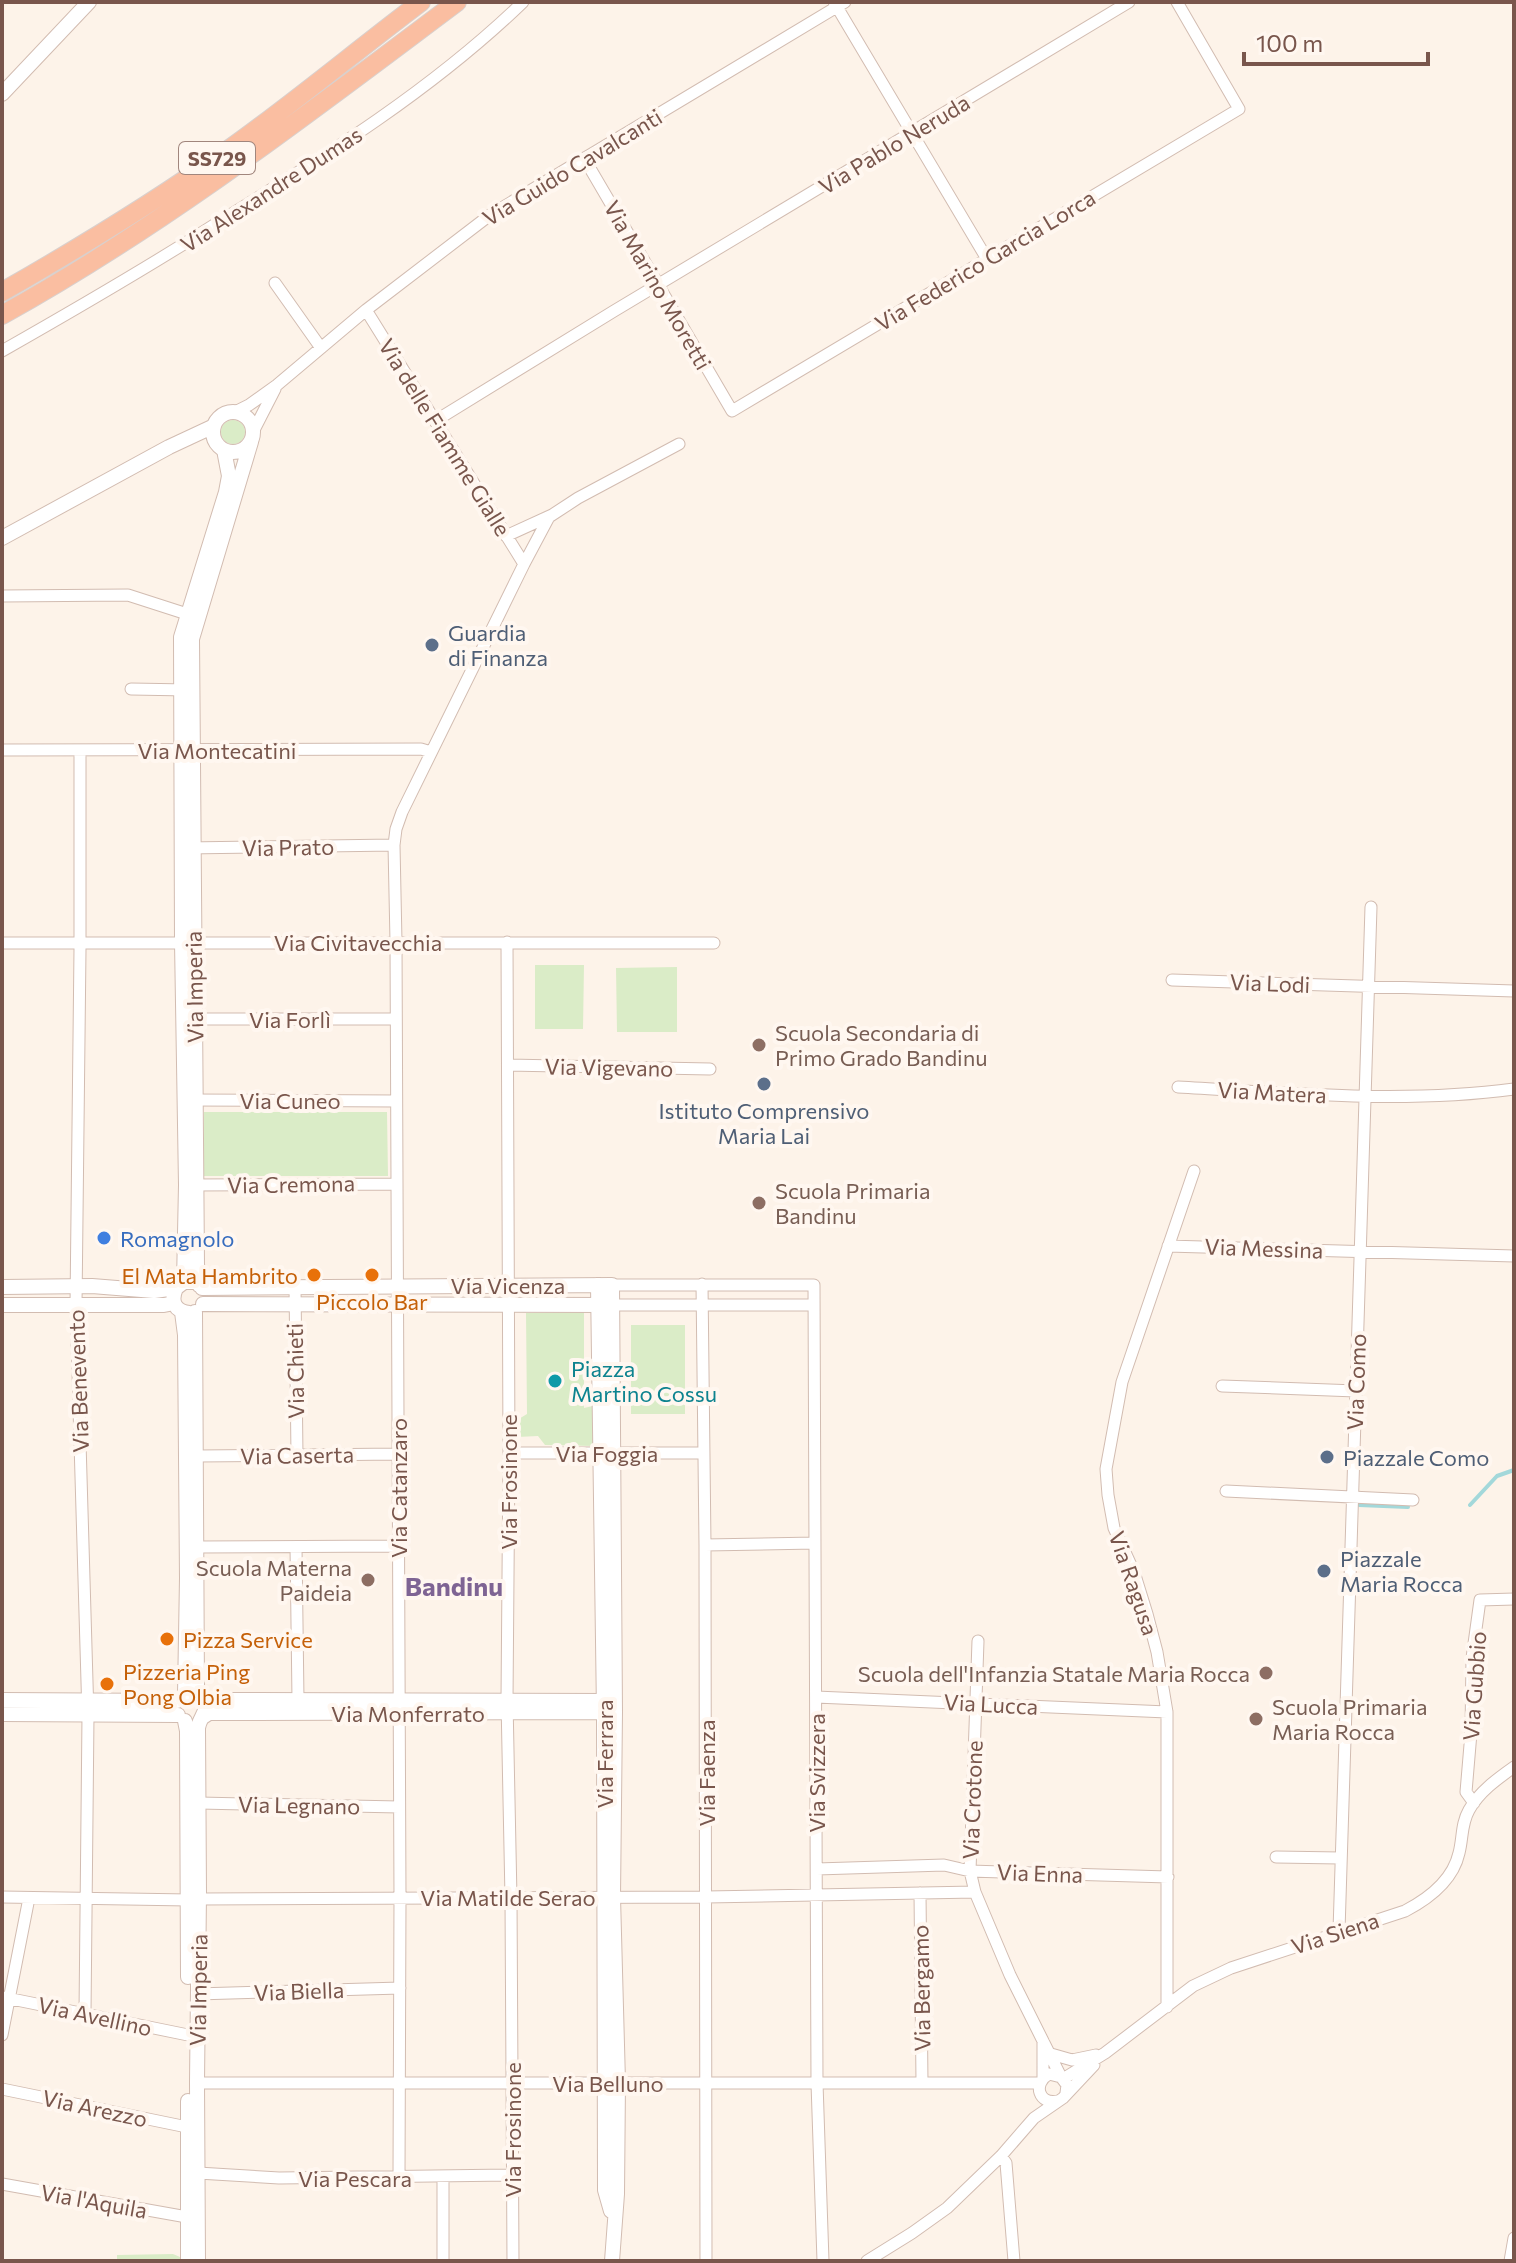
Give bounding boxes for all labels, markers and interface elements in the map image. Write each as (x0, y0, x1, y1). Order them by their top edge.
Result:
scale bar (1244, 16, 1428, 66)
text: 100 m (1256, 28, 1323, 57)
street label: Via Pablo Neruda (814, 88, 974, 200)
street label: Via Guido Cavalcanti (477, 103, 667, 231)
street label: Via Alexandre Dumas (175, 120, 367, 258)
road number: SS729 (179, 142, 255, 174)
street label: Via Federico Garcia Lorca (870, 184, 1100, 336)
street label: Via Marino Moretti (599, 196, 717, 374)
street label: Via delle Fiamme Gialle (373, 333, 517, 541)
place label: Guardia di Finanza (448, 619, 548, 671)
marker: Guardia di Finanza (423, 636, 441, 654)
street label: Via Montecatini (137, 737, 297, 764)
street label: Via Prato (242, 833, 334, 861)
street label: Via Civitavecchia (274, 929, 442, 956)
street label: Via Imperia (180, 931, 208, 1043)
street label: Via Lodi (1229, 968, 1311, 998)
street label: Via Forlì (249, 1006, 331, 1033)
place label: Scuola Secondaria di Primo Grado Bandinu (775, 1019, 988, 1071)
marker: Scuola Secondaria di Primo Grado Bandinu (750, 1036, 768, 1054)
street label: Via Vigevano (544, 1052, 674, 1082)
marker: Istituto Comprensivo Maria Lai (755, 1075, 773, 1093)
street label: Via Matera (1217, 1076, 1327, 1108)
street label: Via Cuneo (239, 1087, 341, 1114)
place label: Istituto Comprensivo Maria Lai (658, 1097, 870, 1149)
street label: Via Cremona (227, 1169, 355, 1199)
place label: Scuola Primaria Bandinu (775, 1177, 930, 1229)
marker: Scuola Primaria Bandinu (750, 1194, 768, 1212)
place label: Romagnolo (120, 1225, 234, 1252)
marker: Romagnolo (95, 1229, 113, 1247)
street label: Via Messina (1204, 1232, 1324, 1264)
place label: El Mata Hambrito (121, 1262, 298, 1289)
marker: El Mata Hambrito (305, 1266, 323, 1284)
marker: Piccolo Bar (363, 1266, 381, 1284)
street label: Via Vicenza (451, 1272, 565, 1299)
place label: Piccolo Bar (316, 1288, 428, 1315)
street label: Via Benevento (62, 1309, 94, 1453)
street label: Via Chieti (281, 1323, 309, 1419)
street label: Via Como (1341, 1333, 1371, 1431)
place label: Piazza Martino Cossu (571, 1355, 717, 1407)
marker: Piazza Martino Cossu (546, 1372, 564, 1390)
street label: Via Frosinone (495, 1414, 522, 1550)
street label: Via Catanzaro (385, 1418, 412, 1558)
street label: Via Foggia (556, 1440, 658, 1467)
street label: Via Caserta (240, 1441, 354, 1469)
place label: Piazzale Como (1343, 1444, 1489, 1471)
marker: Piazzale Como (1318, 1448, 1336, 1466)
street label: Via Ragusa (1104, 1527, 1164, 1639)
place label: Piazzale Maria Rocca (1340, 1545, 1463, 1597)
place label: Scuola Materna Paideia (196, 1554, 352, 1606)
marker: Piazzale Maria Rocca (1315, 1562, 1333, 1580)
district label: Bandinu (405, 1570, 503, 1601)
marker: Scuola Materna Paideia (359, 1571, 377, 1589)
place label: Pizza Service (183, 1626, 313, 1653)
marker: Pizza Service (158, 1630, 176, 1648)
street label: Via Gubbio (1457, 1630, 1491, 1742)
place label: Pizzeria Ping Pong Olbia (123, 1658, 250, 1710)
place label: Scuola dell'Infanzia Statale Maria Rocca (858, 1660, 1250, 1687)
marker: Scuola dell'Infanzia Statale Maria Rocca (1257, 1664, 1275, 1682)
marker: Pizzeria Ping Pong Olbia (98, 1675, 116, 1693)
street label: Via Lucca (943, 1688, 1039, 1720)
place label: Scuola Primaria Maria Rocca (1272, 1693, 1427, 1745)
street label: Via Ferrara (591, 1699, 618, 1809)
street label: Via Monferrato (331, 1700, 485, 1727)
marker: Scuola Primaria Maria Rocca (1247, 1710, 1265, 1728)
street label: Via Svizzera (803, 1713, 830, 1833)
street label: Via Faenza (693, 1720, 720, 1826)
street label: Via Crotone (956, 1740, 988, 1860)
street label: Via Legnano (238, 1790, 360, 1820)
street label: Via Enna (996, 1858, 1084, 1888)
street label: Via Matilde Serao (420, 1884, 596, 1911)
street label: Via Siena (1288, 1906, 1382, 1960)
street label: Via Bergamo (906, 1924, 936, 2052)
street label: Via Imperia (184, 1934, 212, 2046)
street label: Via Biella (253, 1976, 345, 2006)
street label: Via Avellino (36, 1991, 154, 2041)
street label: Via Frosinone (499, 2062, 526, 2198)
street label: Via Belluno (552, 2070, 664, 2097)
street label: Via Arezzo (40, 2084, 150, 2132)
street label: Via Pescara (298, 2165, 412, 2192)
street label: Via l'Aquila (39, 2178, 149, 2224)

